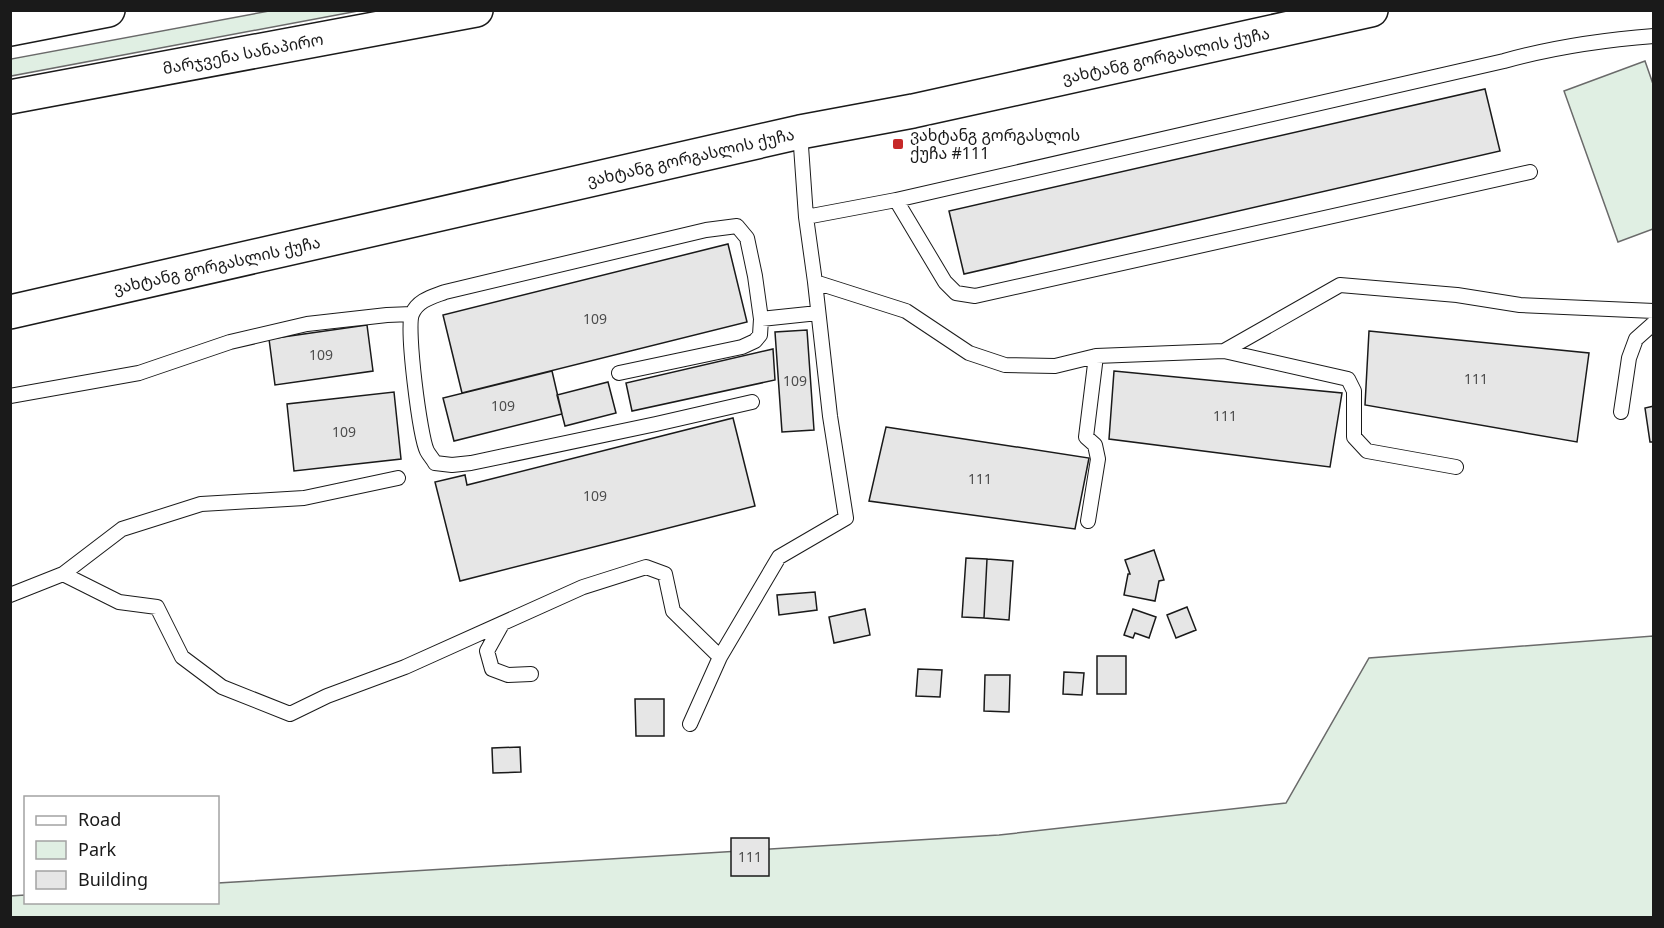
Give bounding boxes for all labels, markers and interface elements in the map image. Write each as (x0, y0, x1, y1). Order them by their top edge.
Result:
street label: ვახტანგ გორგასლის ქუჩა (1060, 22, 1272, 89)
street label: მარჯვენა სანაპირო (161, 28, 325, 79)
street label: ვახტანგ გორგასლის ქუჩა (585, 123, 796, 191)
place label: ვახტანგ გორგასლის ქუჩა #111 (910, 124, 1080, 164)
marker: ვახტანგ გორგასლის ქუჩა #111 (891, 137, 905, 151)
street label: ვახტანგ გორგასლის ქუჩა (111, 231, 323, 299)
house number: 109 (583, 309, 607, 328)
house number: 109 (309, 345, 333, 364)
house number: 111 (1464, 369, 1488, 388)
house number: 109 (783, 371, 807, 390)
house number: 109 (491, 396, 515, 415)
house number: 111 (1213, 406, 1237, 425)
house number: 109 (332, 422, 356, 441)
house number: 111 (968, 469, 992, 488)
house number: 109 (583, 486, 607, 505)
legend (24, 796, 219, 904)
text: Road (78, 807, 121, 831)
text: Park (78, 837, 116, 861)
house number: 111 (738, 847, 762, 866)
text: Building (78, 867, 148, 891)

